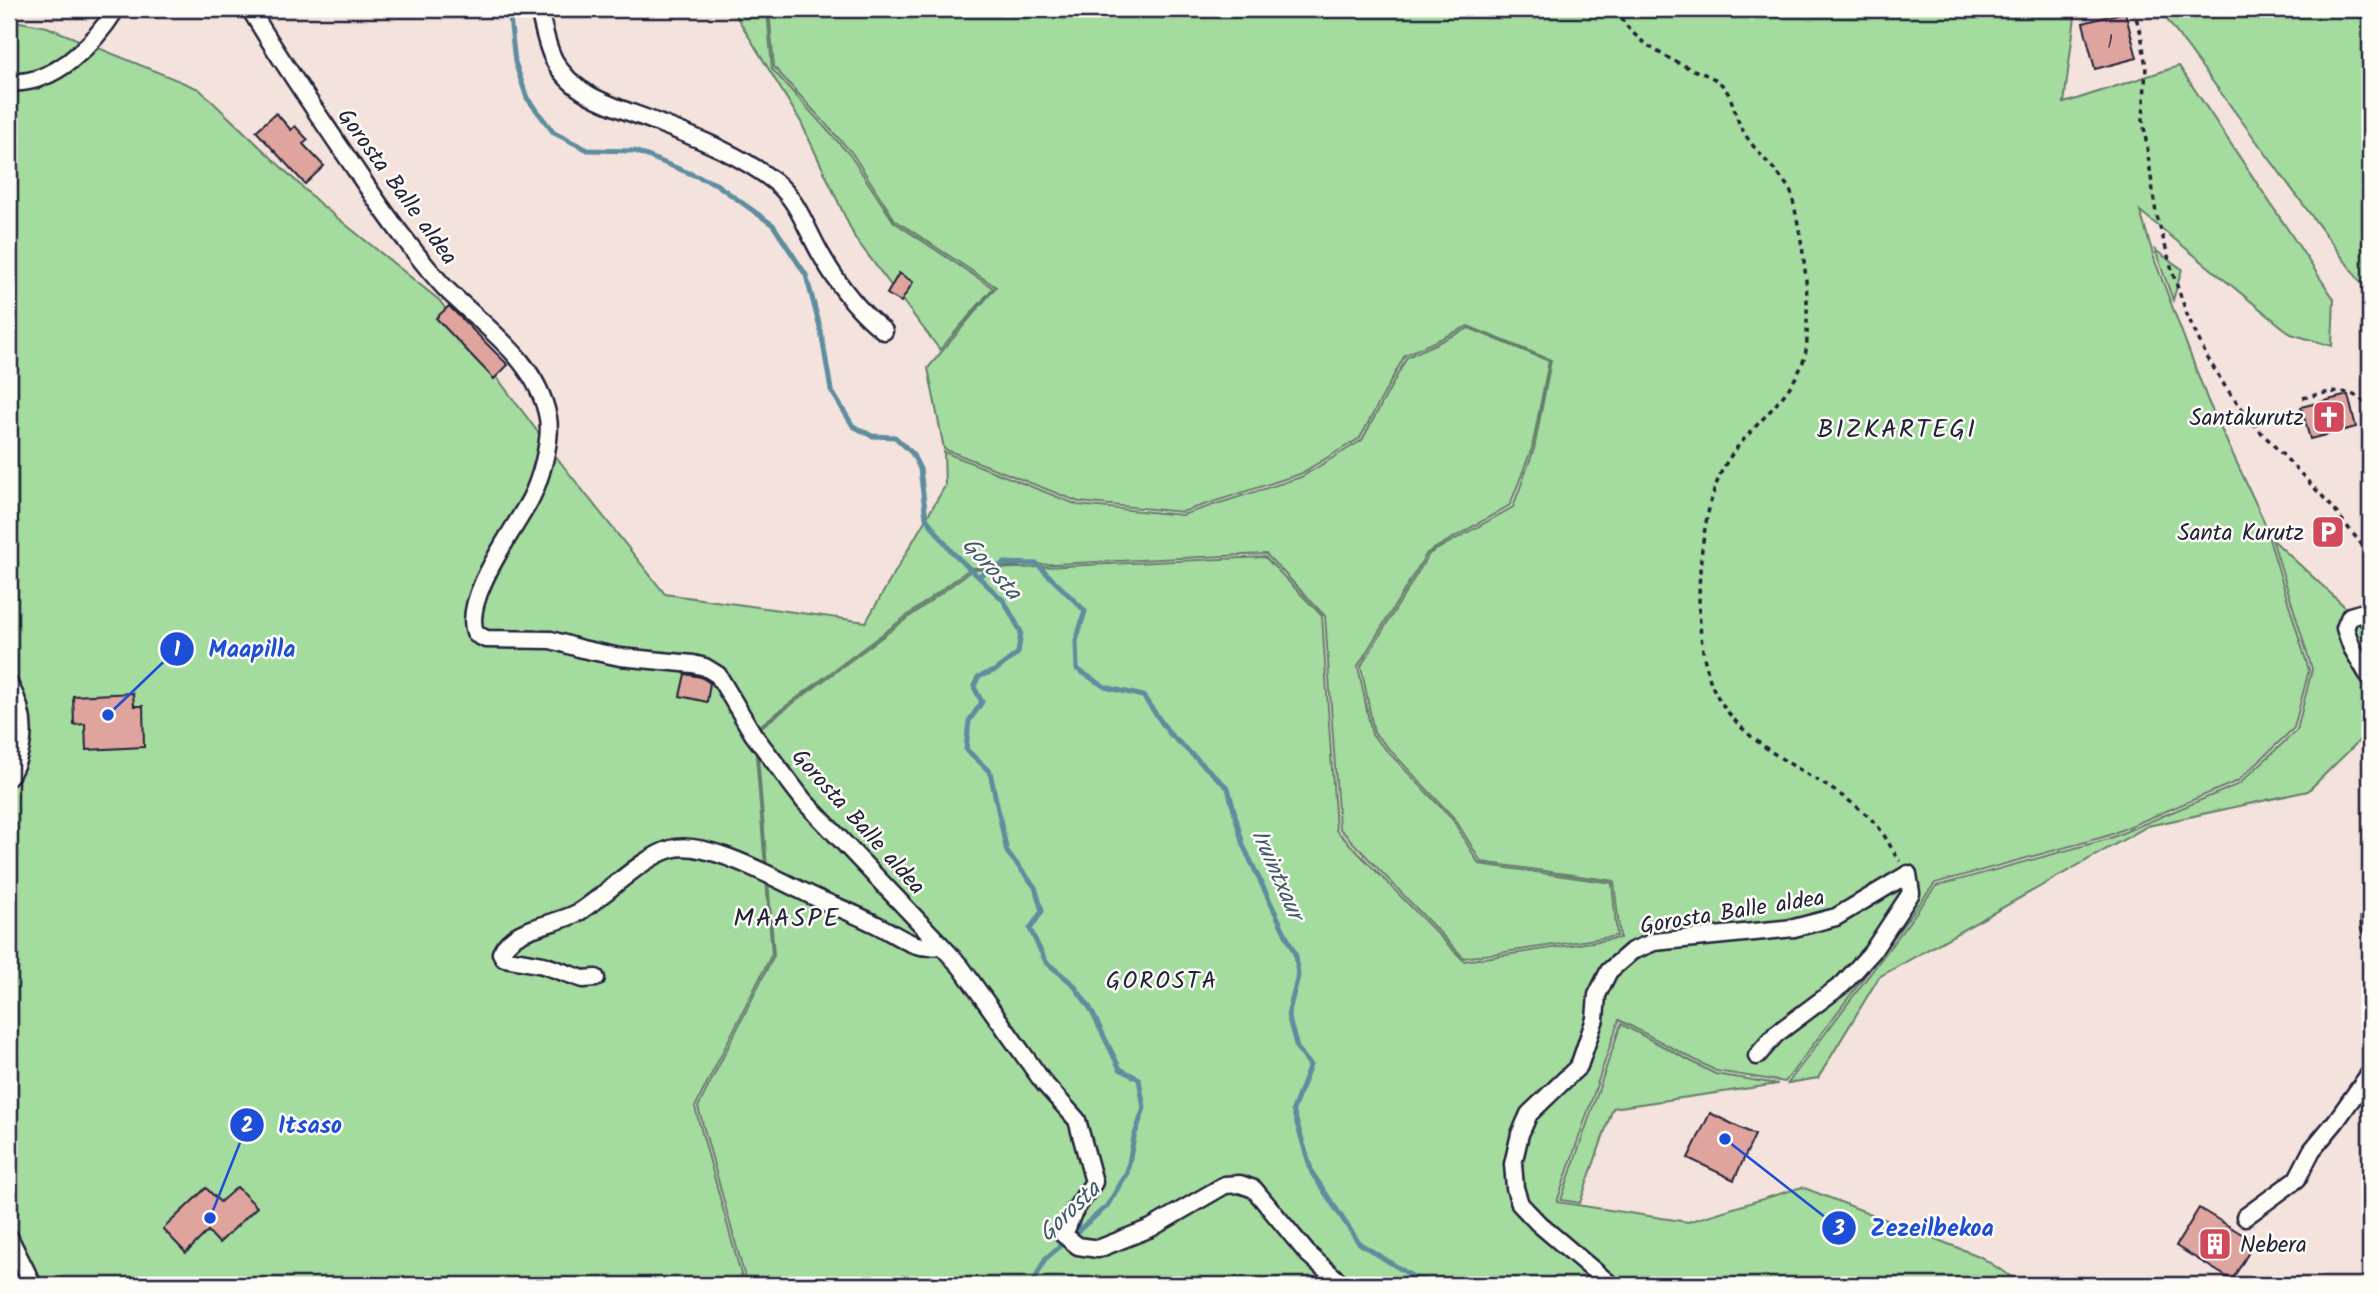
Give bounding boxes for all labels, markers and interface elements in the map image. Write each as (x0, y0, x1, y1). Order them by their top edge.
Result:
house number: 1 (2107, 28, 2113, 58)
street label: Gorosta Balle aldea (327, 101, 466, 273)
church icon: Santakurutz (2310, 398, 2348, 436)
place label: Santakurutz (2190, 401, 2304, 437)
district label: BIZKARTEGI (1817, 409, 1977, 451)
parking icon: Santa Kurutz (2309, 513, 2347, 551)
place label: Santa Kurutz (2177, 516, 2304, 552)
water label: Gorosta (951, 528, 1032, 611)
callout: Maapilla (160, 627, 310, 672)
text: Maapilla (209, 631, 295, 670)
text: 1 (174, 634, 181, 667)
street label: Gorosta Balle aldea (782, 741, 933, 904)
water label: Iruintxaur (1239, 823, 1316, 931)
street label: Gorosta Balle aldea (1637, 881, 1827, 945)
district label: MAASPE (733, 898, 841, 940)
district label: GOROSTA (1106, 962, 1218, 1001)
callout: Itsaso (229, 1102, 356, 1147)
text: Itsaso (278, 1107, 342, 1146)
text: 2 (241, 1110, 253, 1143)
water label: Gorosta (1029, 1171, 1112, 1252)
callout: Zezeilbekoa (1822, 1205, 2008, 1250)
text: Zezeilbekoa (1870, 1210, 1994, 1249)
text: 3 (1832, 1213, 1845, 1246)
building icon: Nebera (2196, 1225, 2234, 1263)
place label: Nebera (2240, 1228, 2307, 1264)

